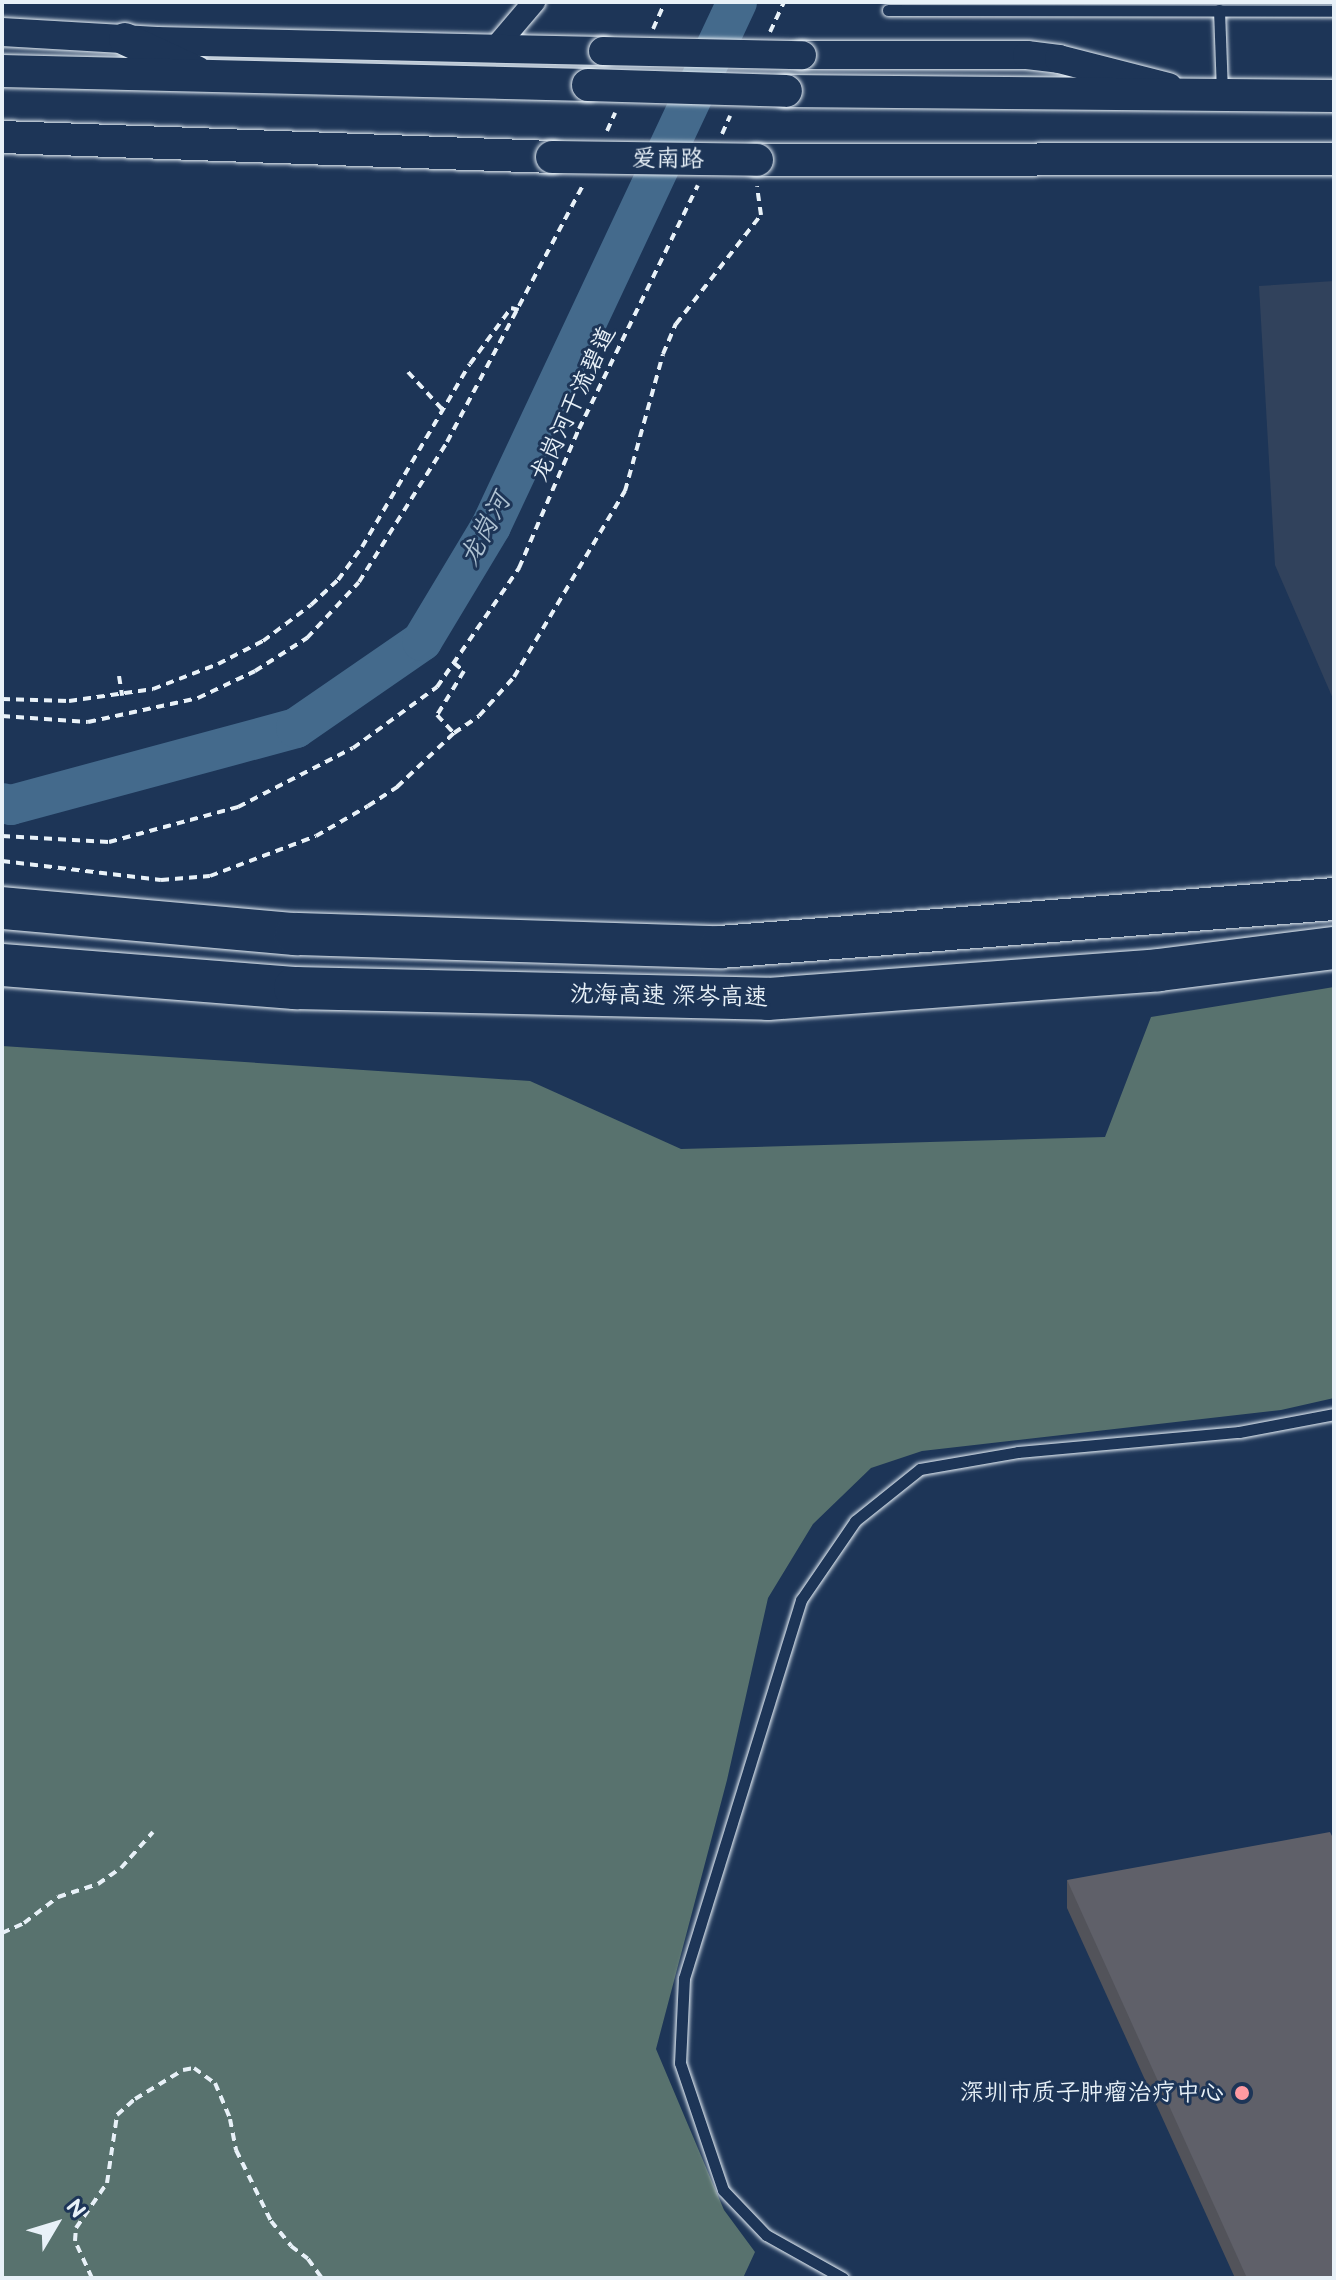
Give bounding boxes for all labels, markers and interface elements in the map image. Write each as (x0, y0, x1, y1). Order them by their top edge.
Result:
street label: 爱南路 (632, 144, 704, 174)
street label: 龙岗河干流碧道 (524, 322, 622, 486)
water label: 龙岗河 (454, 488, 518, 572)
street label: 沈海高速 深岑高速 (570, 980, 768, 1012)
place label: 深圳市质子肿瘤治疗中心 (960, 2079, 1224, 2107)
marker: 深圳市质子肿瘤治疗中心 (1231, 2082, 1253, 2104)
north arrow (16, 2184, 96, 2264)
text: N (60, 2194, 91, 2224)

